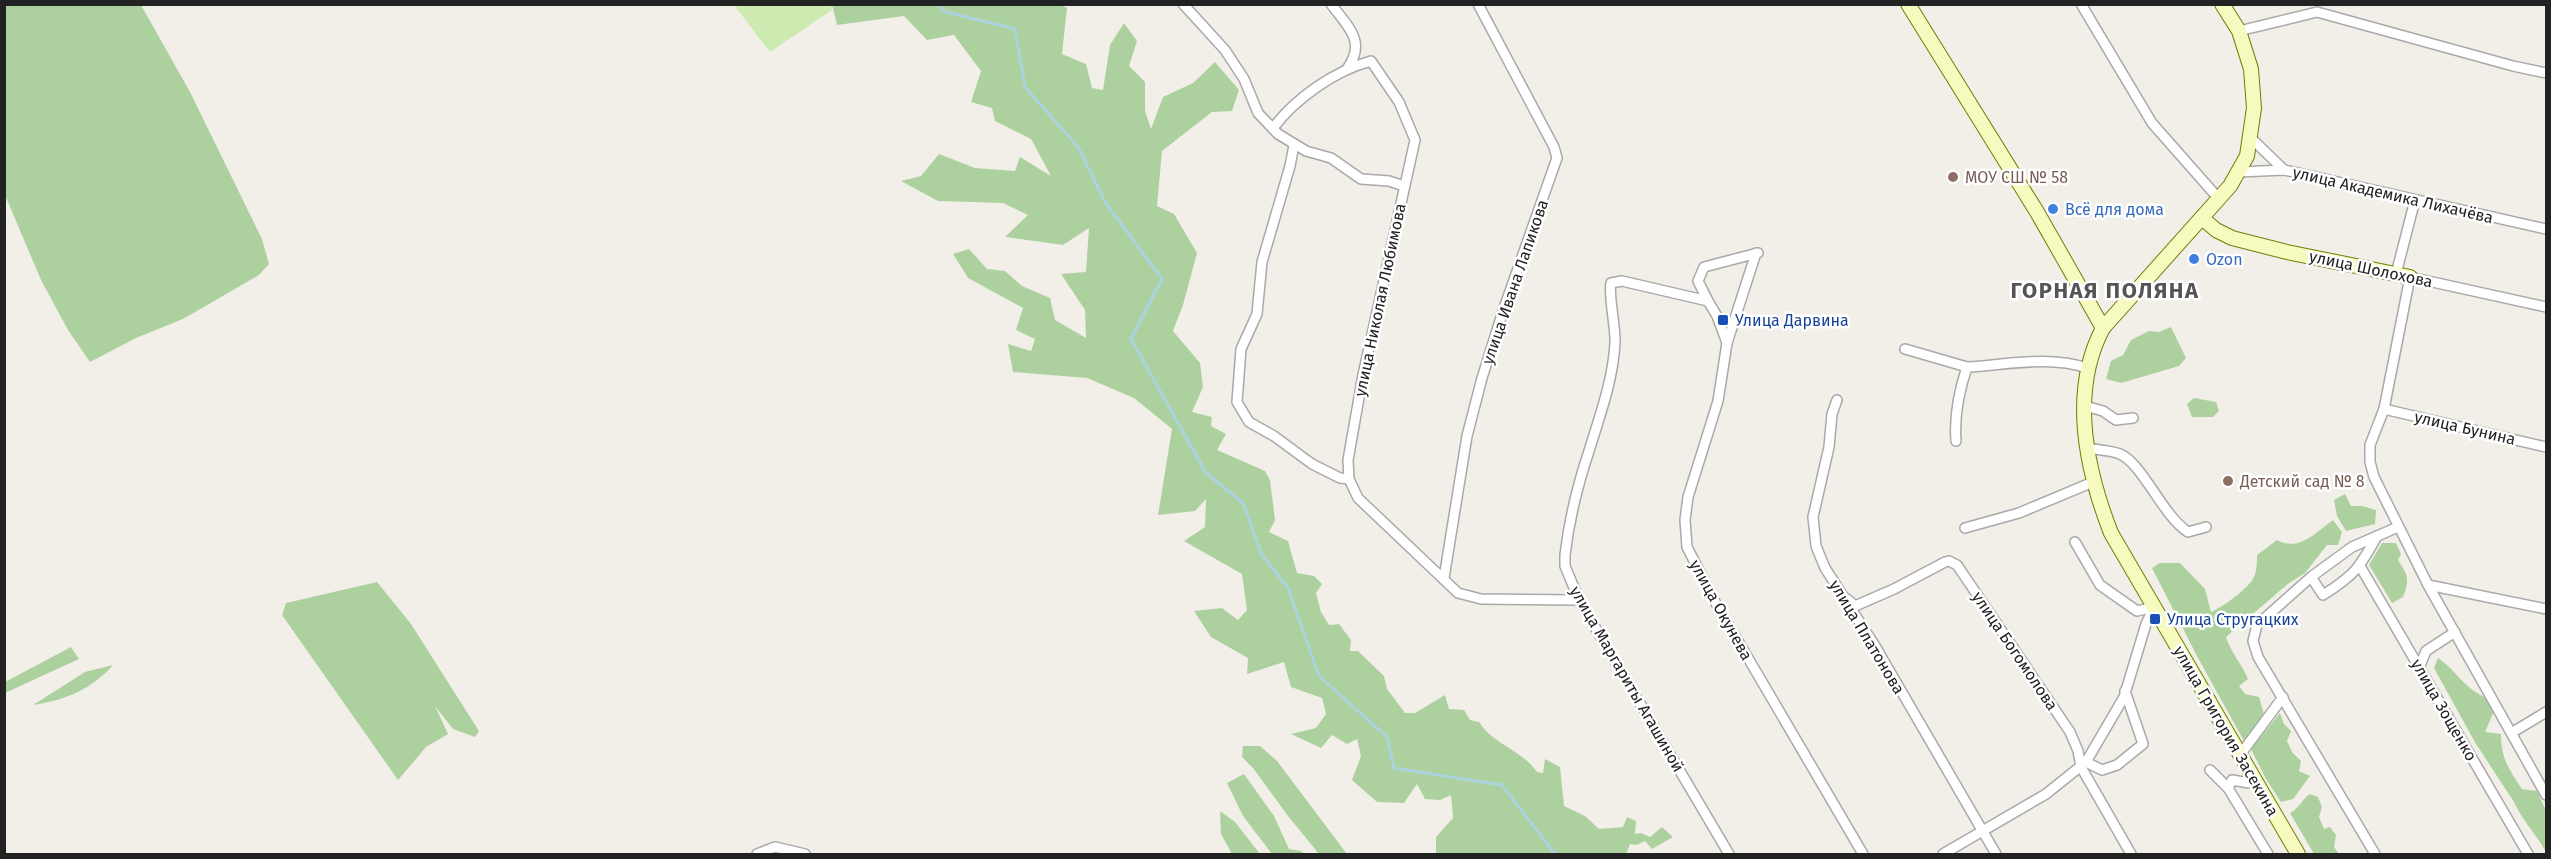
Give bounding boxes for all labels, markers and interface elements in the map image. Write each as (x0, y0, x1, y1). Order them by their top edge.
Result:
street label: улица Академика Лихачёва (2291, 163, 2495, 227)
place label: МОУ СШ № 58 (1965, 168, 2068, 187)
marker: МОУ СШ № 58 (1946, 170, 1960, 184)
street label: улица Ивана Лапикова (1478, 197, 1552, 367)
place label: Всё для дома (2065, 200, 2164, 219)
street label: улица Николая Любимова (1350, 202, 1410, 398)
marker: Всё для дома (2046, 202, 2060, 216)
street label: улица Шолохова (2308, 247, 2434, 291)
place label: Ozon (2206, 250, 2243, 269)
marker: Ozon (2187, 252, 2201, 266)
district label: ГОРНАЯ ПОЛЯНА (2011, 277, 2199, 304)
place label: Улица Дарвина (1735, 311, 1849, 330)
marker: Улица Дарвина (1716, 313, 1730, 327)
street label: улица Бунина (2413, 407, 2517, 449)
place label: Детский сад № 8 (2239, 472, 2365, 491)
marker: Детский сад № 8 (2221, 474, 2235, 488)
street label: улица Окунева (1686, 556, 1756, 664)
street label: улица Платонова (1825, 576, 1909, 698)
street label: улица Маргариты Агашиной (1566, 583, 1688, 775)
street label: улица Богомолова (1968, 588, 2062, 714)
place label: Улица Стругацких (2167, 610, 2299, 629)
marker: Улица Стругацких (2148, 612, 2162, 626)
street label: улица Григория Засекина (2169, 643, 2283, 819)
street label: улица Зощенко (2407, 656, 2481, 764)

